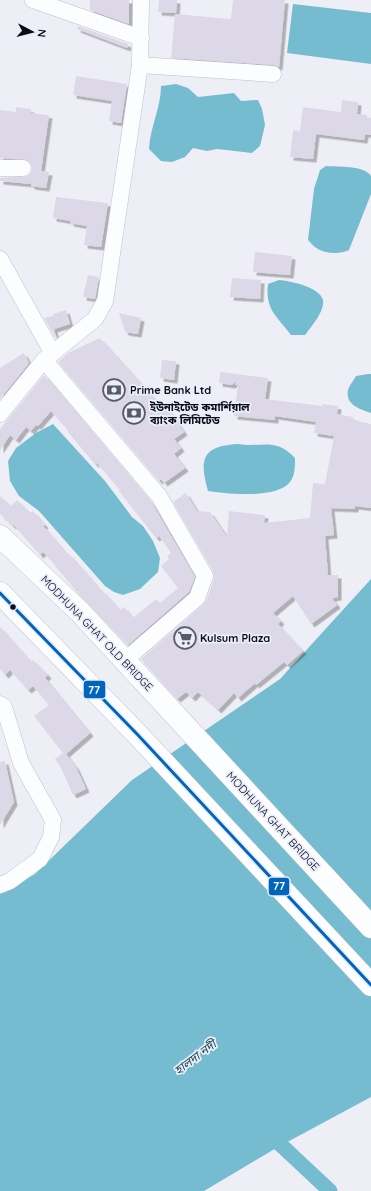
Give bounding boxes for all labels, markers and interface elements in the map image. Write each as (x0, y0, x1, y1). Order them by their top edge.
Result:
north arrow (12, 12, 52, 52)
text: N (34, 28, 49, 38)
bank icon: Prime Bank Ltd (101, 377, 127, 403)
place label: Prime Bank Ltd (130, 383, 211, 397)
bank icon: ইউনাইটেড কমার্শিয়াল ব্যাংক লিমিটেড (121, 400, 147, 426)
place label: ইউনাইটেড কমার্শিয়াল ব্যাংক লিমিটেড (149, 400, 250, 427)
street label: MODHUNA GHAT OLD BRIDGE (38, 572, 156, 694)
unlabelled marker (8, 602, 18, 612)
supermarket icon: Kulsum Plaza (172, 625, 198, 651)
place label: Kulsum Plaza (200, 631, 270, 645)
line badge: 77 (83, 680, 106, 699)
text: 77 (88, 683, 100, 697)
street label: MODHUNA GHAT BRIDGE (223, 769, 323, 873)
line badge: 77 (268, 877, 290, 896)
text: 77 (273, 879, 285, 893)
water label: হালদা নদী (171, 1035, 221, 1078)

